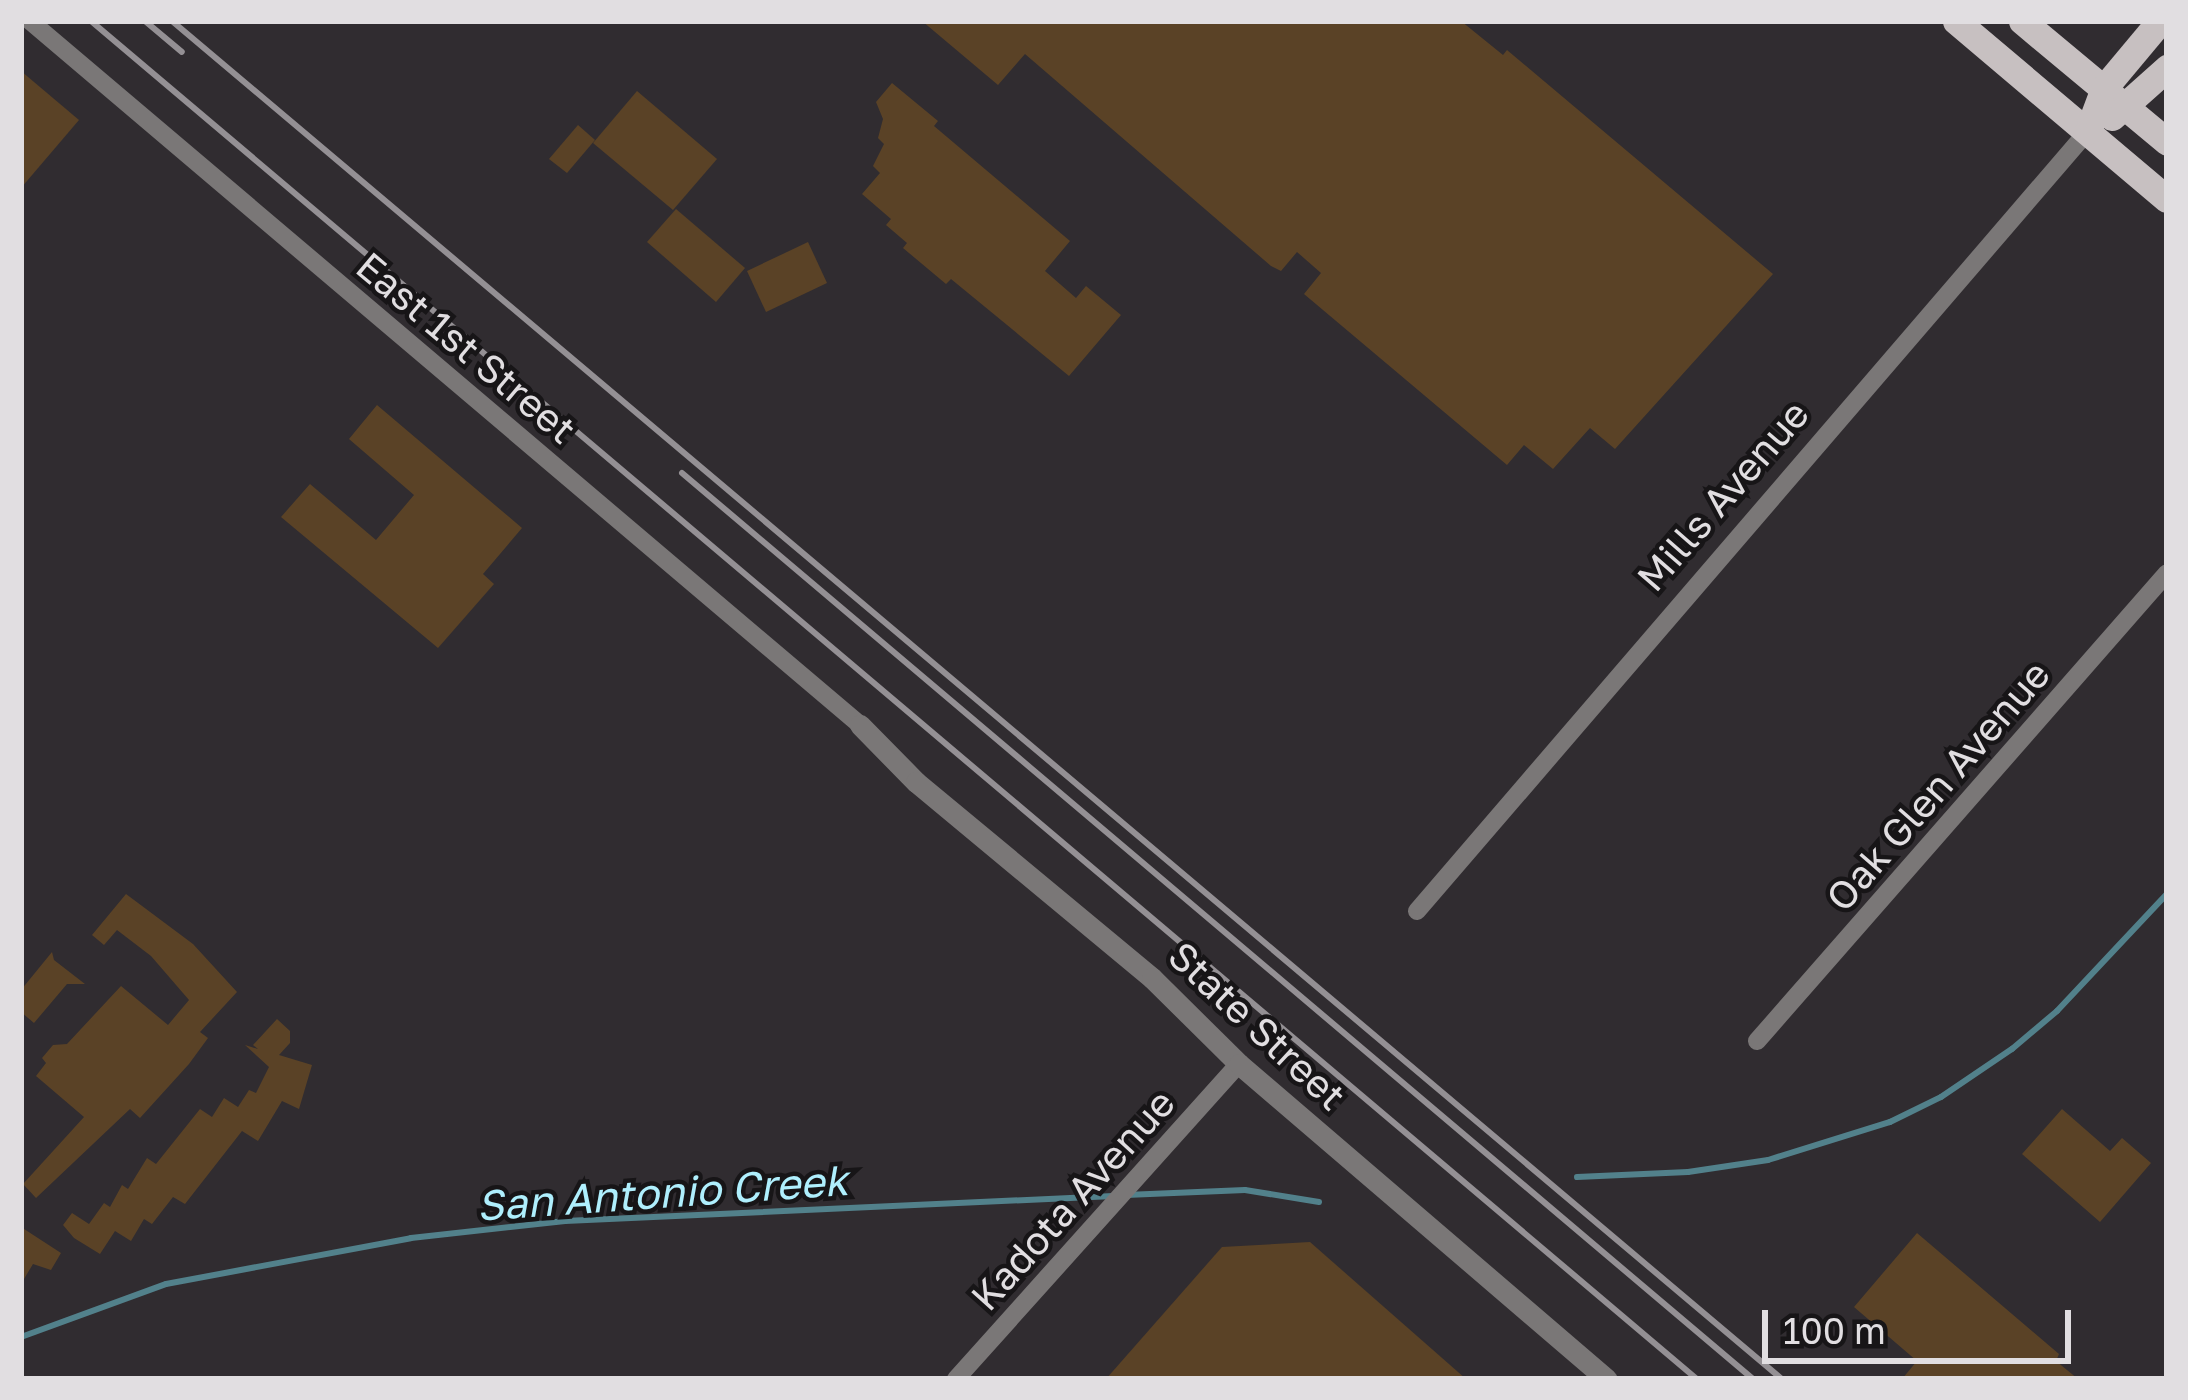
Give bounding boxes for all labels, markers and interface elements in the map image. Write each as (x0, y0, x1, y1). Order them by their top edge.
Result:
street label: East 1st Street (347, 243, 585, 453)
street label: Mills Avenue (1628, 391, 1818, 601)
street label: Oak Glen Avenue (1817, 651, 2059, 921)
street label: State Street (1159, 932, 1355, 1120)
street label: Kadota Avenue (962, 1080, 1184, 1320)
water label: San Antonio Creek (475, 1154, 849, 1230)
scale bar (1768, 1286, 2077, 1360)
text: 100 m (1783, 1309, 1886, 1352)

